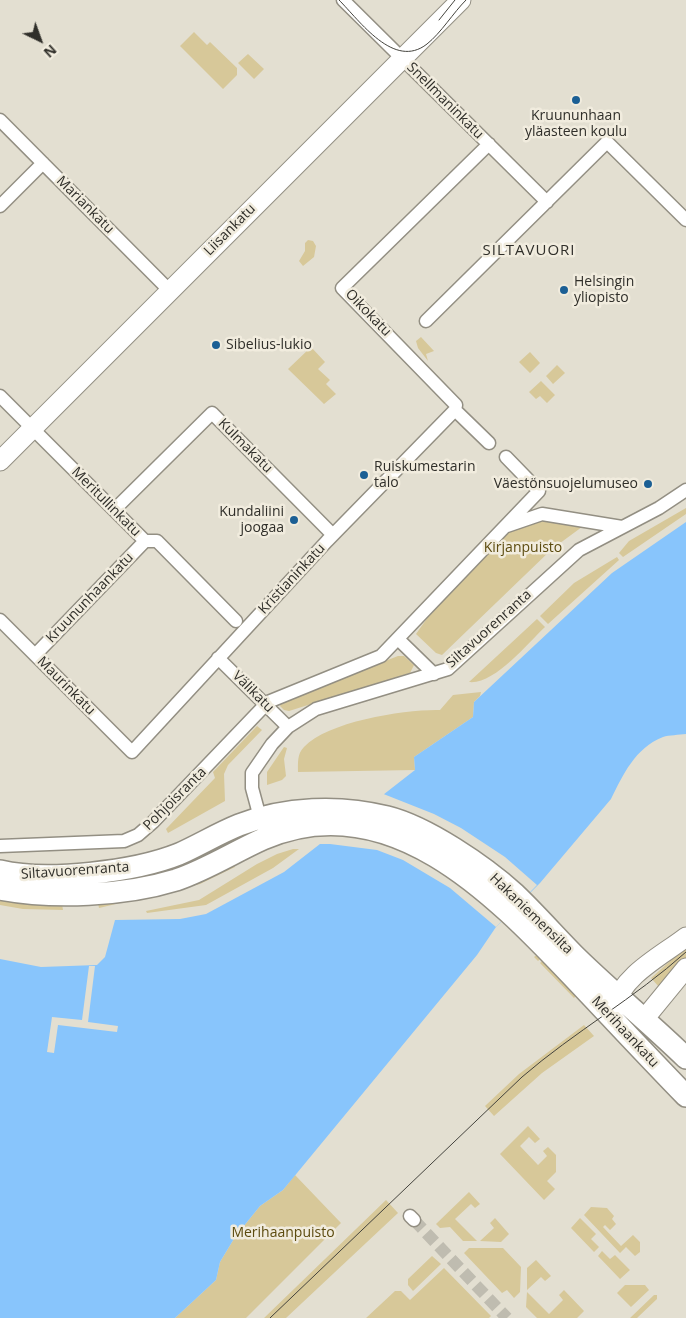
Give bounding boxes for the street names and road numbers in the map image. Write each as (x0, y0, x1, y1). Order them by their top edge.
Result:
street label: Snellmaninkatu (403, 59, 487, 143)
street label: Mariankatu (53, 173, 117, 237)
street label: Liisankatu (201, 201, 259, 259)
street label: Oikokatu (341, 286, 395, 340)
street label: Kulmakatu (214, 415, 276, 477)
street label: Meritullinkatu (68, 464, 144, 540)
street label: Kristianinkatu (255, 540, 329, 618)
street label: Kruununhaankatu (43, 549, 137, 647)
street label: Siltavuorenranta (443, 586, 535, 672)
street label: Maurinkatu (33, 653, 99, 719)
street label: Välikatu (229, 668, 277, 716)
street label: Pohjoisranta (140, 764, 210, 834)
street label: Siltavuorenranta (20, 859, 130, 883)
street label: Hakaniemensilta (486, 870, 576, 958)
street label: Merihaankatu (588, 993, 662, 1071)

